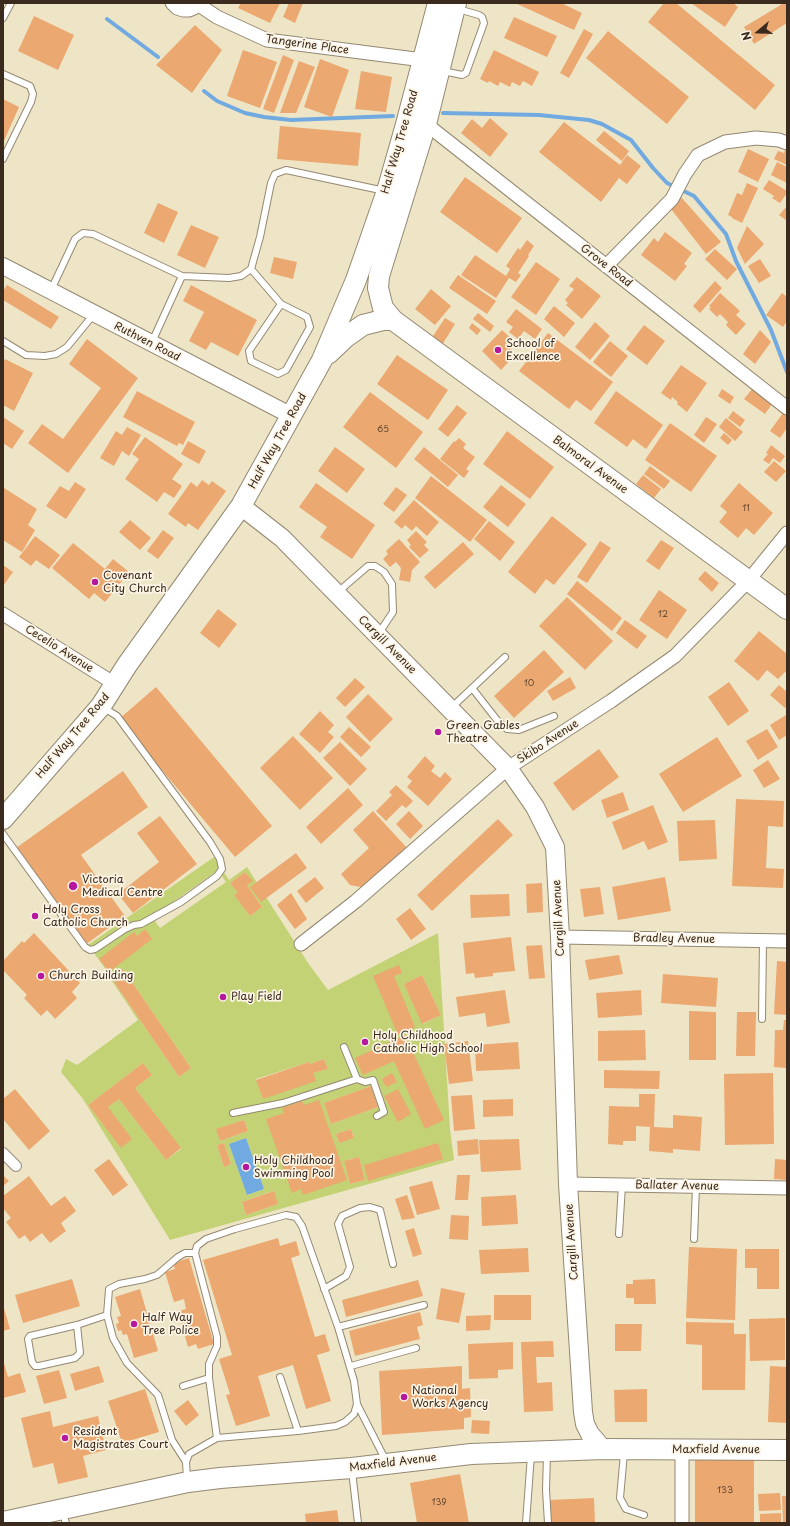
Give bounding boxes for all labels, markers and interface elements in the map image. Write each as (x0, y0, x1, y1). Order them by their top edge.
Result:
north arrow (738, 12, 778, 52)
text: N (737, 29, 756, 43)
street label: Tangerine Place (264, 33, 350, 57)
street label: Half Way Tree Road (379, 89, 421, 195)
street label: Grove Road (577, 242, 635, 290)
street label: Ruthven Road (112, 320, 182, 364)
place label: School of Excellence (506, 337, 560, 363)
marker: School of Excellence (493, 345, 503, 355)
street label: Half Way Tree Road (246, 391, 310, 491)
house number: 65 (377, 425, 389, 435)
street label: Balmoral Avenue (550, 433, 630, 497)
house number: 11 (742, 504, 750, 514)
place label: Covenant City Church (103, 569, 167, 595)
marker: Covenant City Church (90, 577, 100, 587)
house number: 12 (658, 610, 668, 620)
street label: Cargill Avenue (355, 613, 419, 677)
street label: Cecelio Avenue (22, 623, 96, 675)
house number: 10 (524, 679, 534, 689)
street label: Half Way Tree Road (33, 691, 113, 781)
street label: Skibo Avenue (515, 717, 581, 767)
place label: Green Gables Theatre (446, 719, 520, 745)
marker: Green Gables Theatre (433, 727, 443, 737)
place label: Victoria Medical Centre (82, 873, 163, 899)
street label: Cargill Avenue (550, 879, 568, 957)
marker: Victoria Medical Centre (67, 880, 79, 892)
place label: Holy Cross Catholic Church (43, 903, 128, 929)
marker: Holy Cross Catholic Church (30, 911, 40, 921)
street label: Bradley Avenue (633, 932, 715, 946)
place label: Church Building (49, 969, 133, 983)
marker: Church Building (36, 971, 46, 981)
place label: Play Field (231, 990, 282, 1004)
marker: Play Field (218, 992, 228, 1002)
place label: Holy Childhood Catholic High School (373, 1029, 483, 1055)
marker: Holy Childhood Catholic High School (360, 1037, 370, 1047)
place label: Holy Childhood Swimming Pool (254, 1154, 334, 1180)
marker: Holy Childhood Swimming Pool (241, 1162, 251, 1172)
street label: Ballater Avenue (635, 1179, 719, 1193)
street label: Cargill Avenue (563, 1203, 581, 1281)
place label: Half Way Tree Police (142, 1311, 199, 1337)
marker: Half Way Tree Police (129, 1319, 139, 1329)
place label: National Works Agency (412, 1384, 488, 1410)
marker: National Works Agency (399, 1392, 409, 1402)
place label: Resident Magistrates Court (73, 1425, 169, 1451)
marker: Resident Magistrates Court (60, 1433, 70, 1443)
street label: Maxfield Avenue (672, 1443, 760, 1457)
street label: Maxfield Avenue (349, 1451, 437, 1475)
house number: 133 (717, 1486, 733, 1496)
house number: 139 (431, 1498, 447, 1508)

